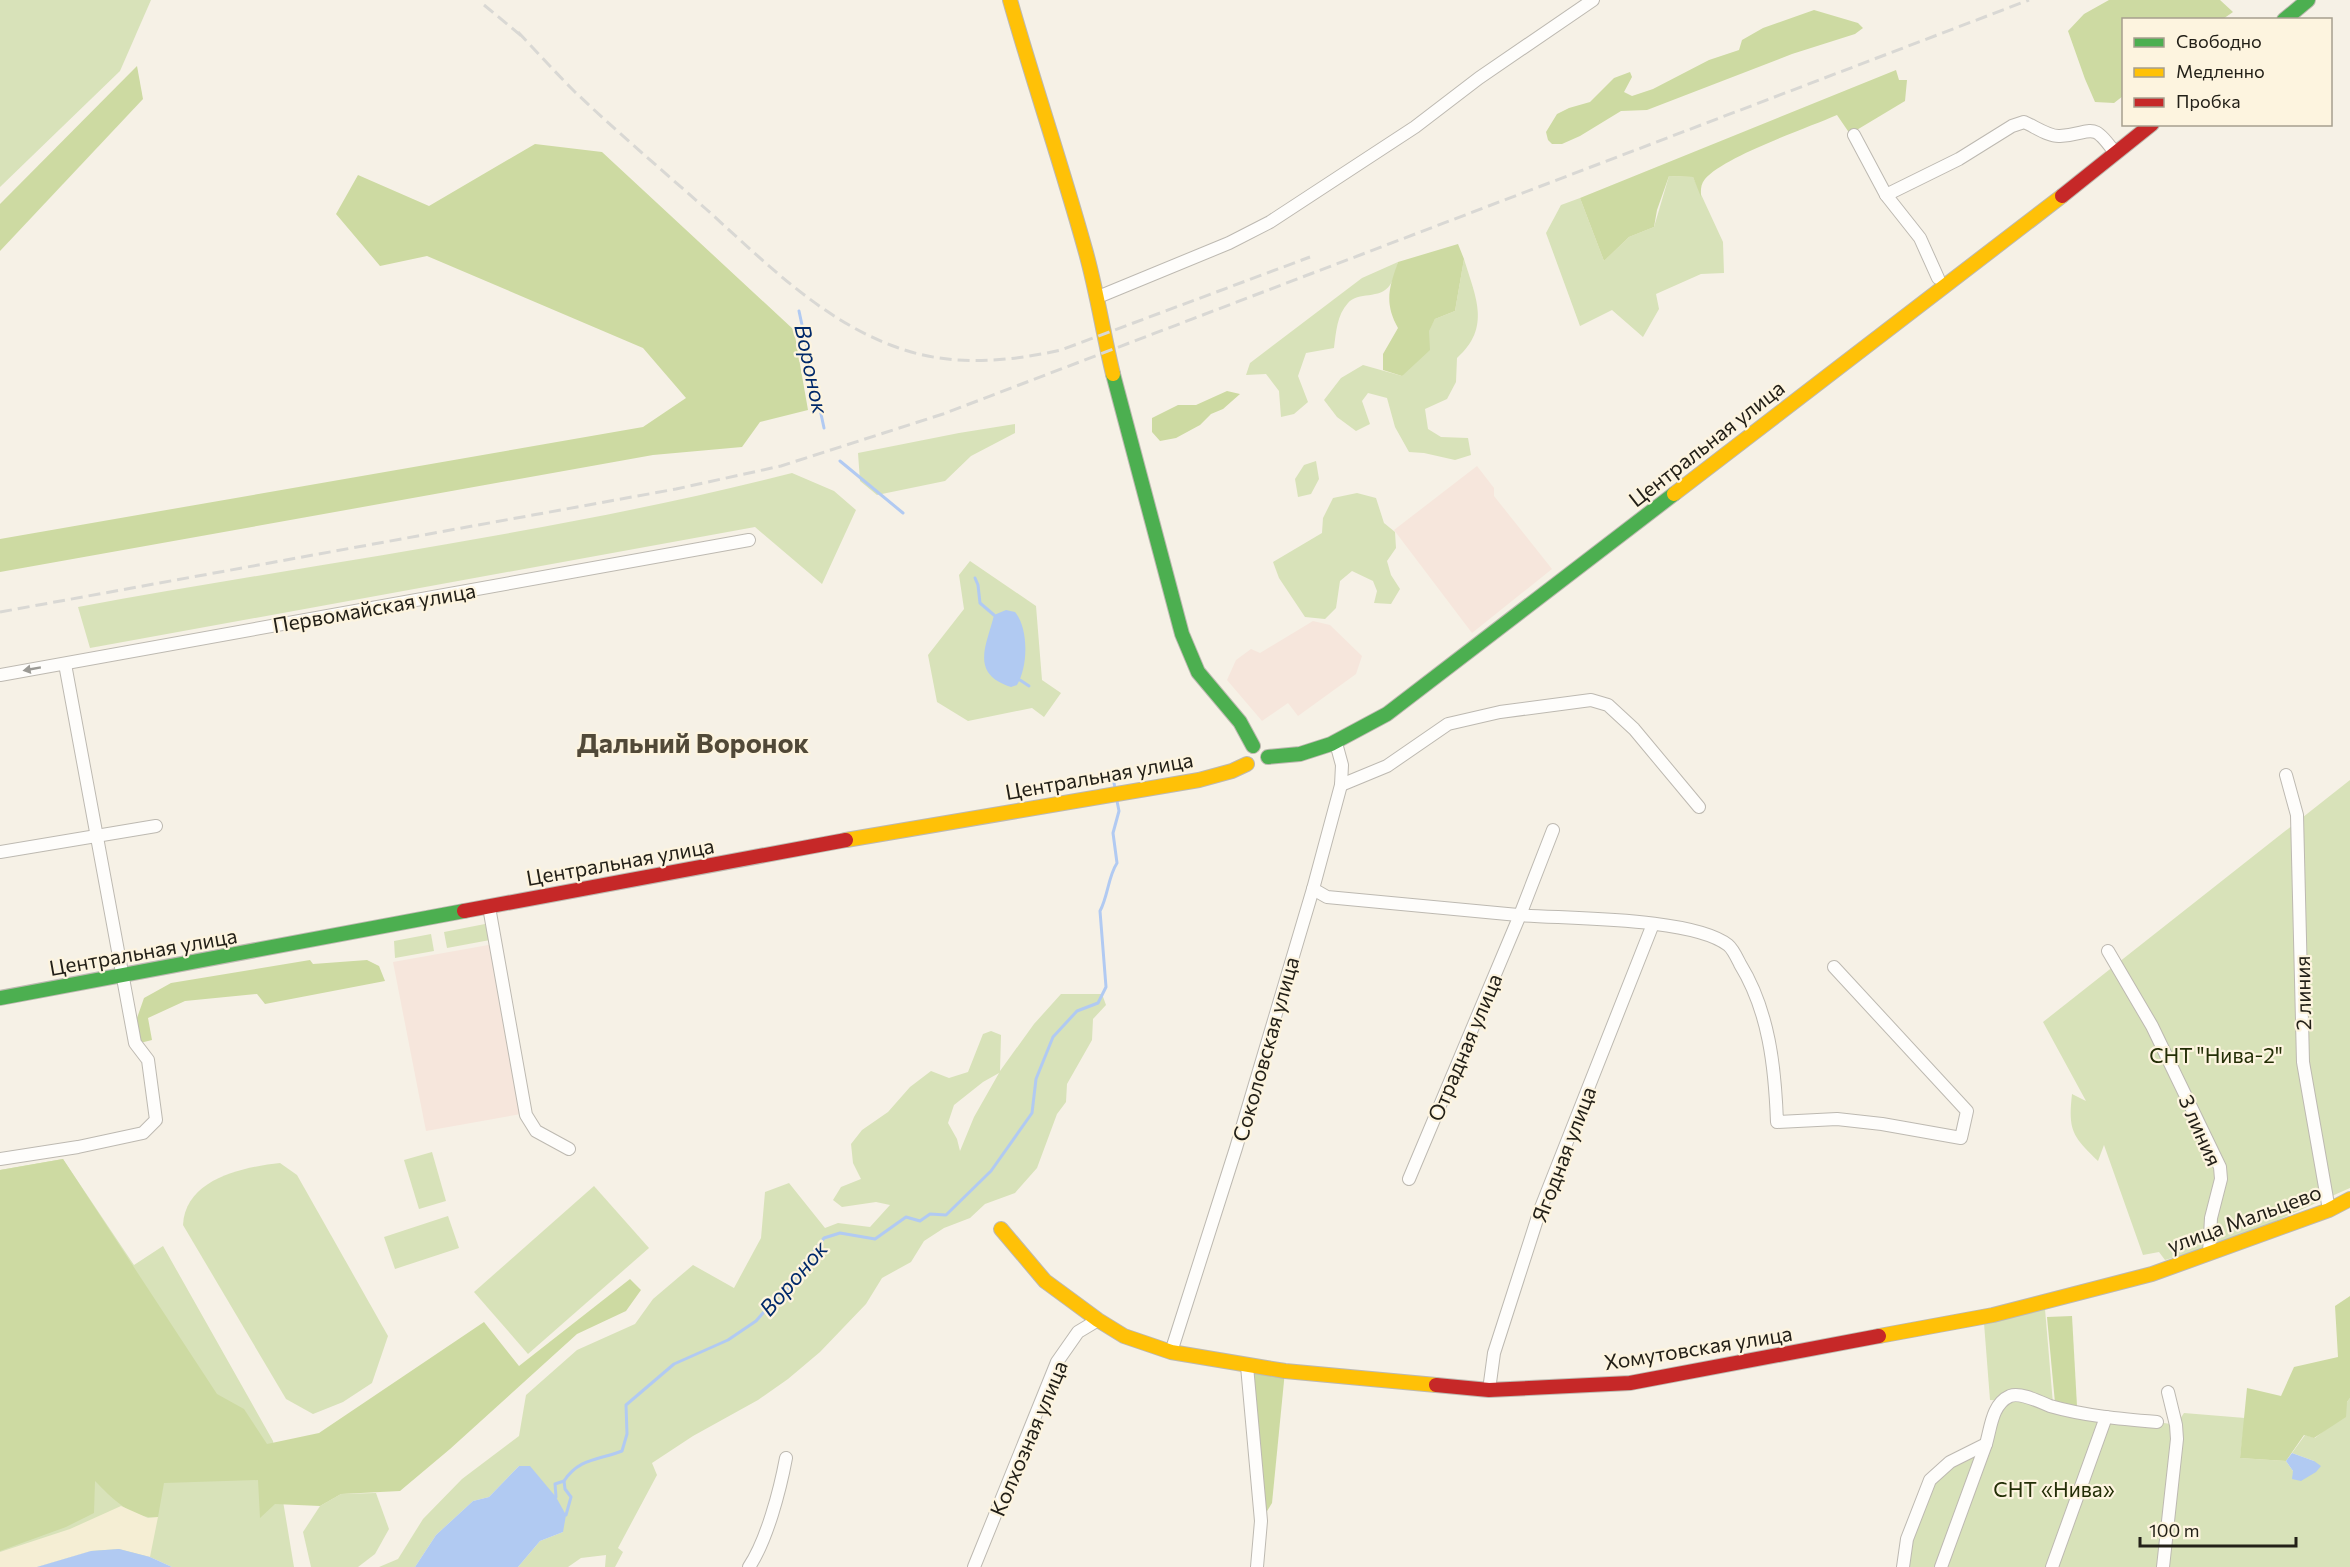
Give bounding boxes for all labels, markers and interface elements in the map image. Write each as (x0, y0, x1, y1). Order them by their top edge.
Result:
legend (2122, 18, 2332, 126)
text: Свободно (2176, 30, 2262, 52)
text: Медленно (2176, 60, 2265, 82)
text: Пробка (2176, 90, 2241, 112)
water label: Воронок (789, 322, 835, 417)
street label: Центральная улица (1623, 375, 1789, 511)
street label: Первомайская улица (271, 577, 477, 637)
one-way arrow (23, 665, 42, 674)
district label: Дальний Воронок (577, 726, 810, 759)
street label: Центральная улица (1003, 746, 1195, 804)
street label: Центральная улица (524, 832, 716, 890)
street label: Центральная улица (47, 922, 239, 980)
street label: Соколовская улица (1227, 954, 1303, 1144)
street label: 2 линия (2289, 955, 2315, 1031)
street label: Отрадная улица (1422, 969, 1506, 1125)
park label: СНТ "Нива-2" (2149, 1042, 2283, 1067)
street label: Ягодная улица (1526, 1083, 1600, 1225)
street label: 3 линия (2174, 1091, 2228, 1169)
street label: улица Мальцево (2164, 1179, 2324, 1257)
water label: Воронок (753, 1234, 834, 1321)
street label: Хомутовская улица (1602, 1320, 1794, 1374)
street label: Колхозная улица (984, 1356, 1072, 1520)
park label: СНТ «Нива» (1993, 1476, 2115, 1501)
scale bar (2140, 1510, 2296, 1548)
text: 100 m (2149, 1519, 2199, 1541)

